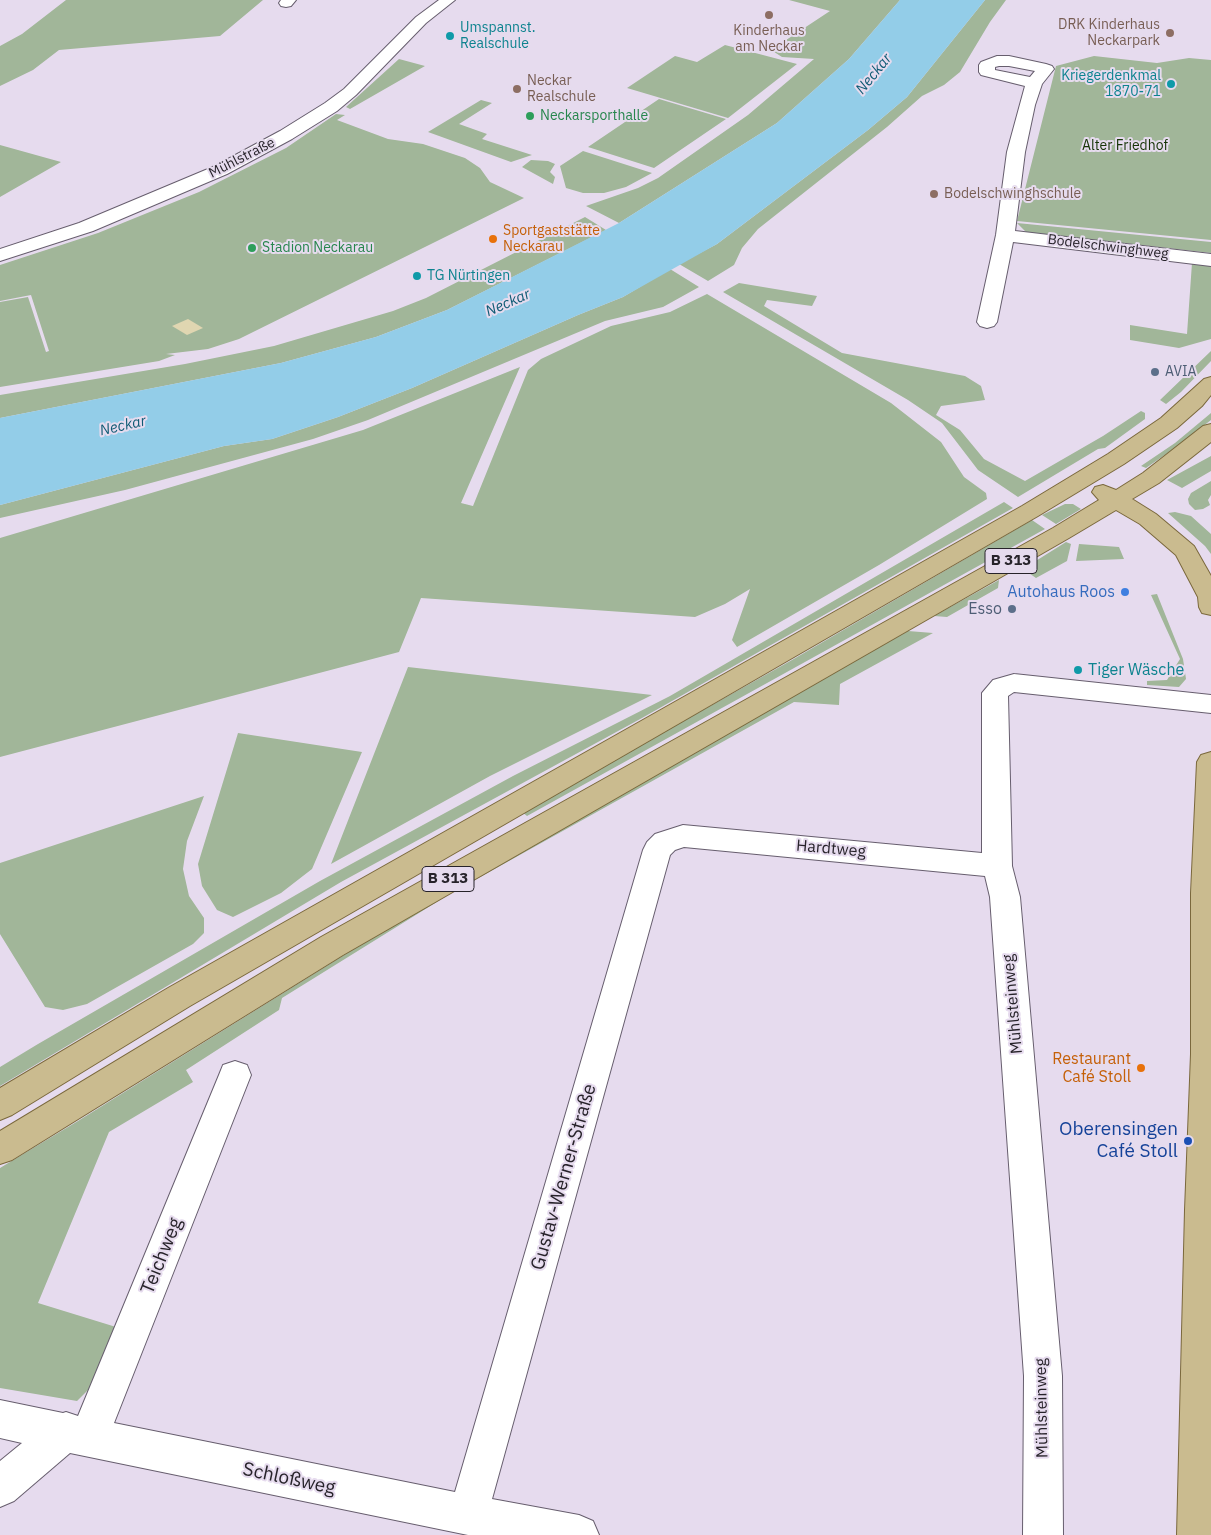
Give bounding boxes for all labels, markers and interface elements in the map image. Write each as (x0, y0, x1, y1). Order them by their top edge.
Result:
marker: Kinderhaus am Neckar (763, 9, 775, 21)
place label: DRK Kinderhaus Neckarpark (1058, 17, 1160, 49)
place label: Umspannst. Realschule (460, 20, 535, 52)
place label: Kinderhaus am Neckar (733, 23, 805, 56)
marker: DRK Kinderhaus Neckarpark (1164, 27, 1176, 39)
marker: Umspannst. Realschule (444, 30, 456, 42)
water label: Neckar (852, 50, 896, 98)
place label: Kriegerdenkmal 1870-71 (1061, 68, 1161, 100)
place label: Neckar Realschule (527, 73, 596, 105)
marker: Kriegerdenkmal 1870-71 (1165, 78, 1177, 90)
marker: Neckar Realschule (511, 83, 523, 95)
place label: Neckarsporthalle (540, 108, 648, 124)
marker: Neckarsporthalle (524, 110, 536, 122)
street label: Mühlstraße (206, 134, 278, 182)
park label: Alter Friedhof (1082, 138, 1168, 154)
place label: Bodelschwinghschule (944, 186, 1081, 202)
marker: Bodelschwinghschule (928, 188, 940, 200)
place label: Sportgaststätte Neckarau (503, 223, 600, 256)
street label: Bodelschwinghweg (1047, 231, 1169, 263)
marker: Sportgaststätte Neckarau (487, 233, 499, 245)
place label: Stadion Neckarau (262, 240, 373, 256)
marker: Stadion Neckarau (246, 242, 258, 254)
place label: TG Nürtingen (427, 268, 510, 284)
marker: TG Nürtingen (411, 270, 423, 282)
water label: Neckar (483, 285, 533, 321)
place label: AVIA (1165, 364, 1196, 380)
marker: AVIA (1149, 366, 1161, 378)
water label: Neckar (98, 412, 148, 440)
road number: B 313 (985, 548, 1037, 574)
place label: Autohaus Roos (1007, 582, 1115, 602)
marker: Autohaus Roos (1119, 586, 1131, 598)
place label: Esso (968, 599, 1002, 619)
marker: Esso (1006, 603, 1018, 615)
place label: Tiger Wäsche (1088, 660, 1184, 680)
marker: Tiger Wäsche (1072, 664, 1084, 676)
street label: Hardtweg (795, 836, 867, 862)
road number: B 313 (422, 866, 474, 892)
street label: Mühlsteinweg (999, 953, 1027, 1055)
place label: Restaurant Café Stoll (1052, 1049, 1131, 1087)
marker: Restaurant Café Stoll (1135, 1062, 1147, 1074)
street label: Gustav-Werner-Straße (526, 1081, 602, 1273)
place label: Oberensingen Café Stoll (1059, 1119, 1178, 1163)
marker: Oberensingen Café Stoll (1182, 1135, 1194, 1147)
street label: Teichweg (136, 1215, 188, 1297)
street label: Mühlsteinweg (1032, 1358, 1052, 1458)
street label: Schloßweg (241, 1458, 337, 1500)

